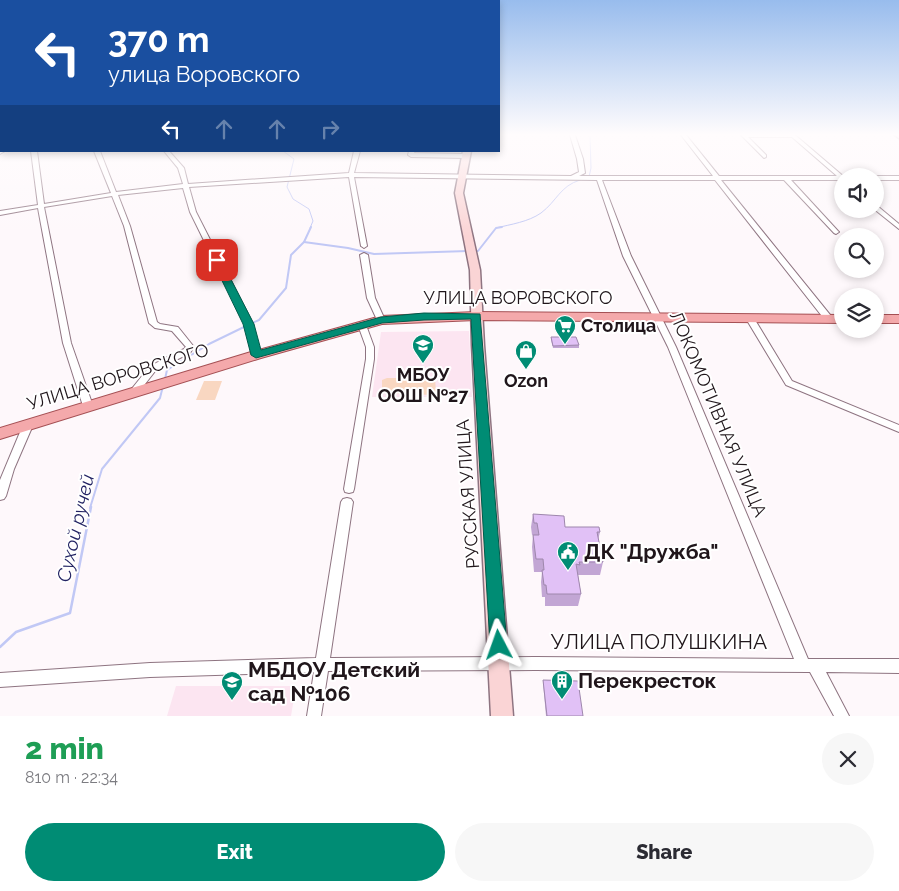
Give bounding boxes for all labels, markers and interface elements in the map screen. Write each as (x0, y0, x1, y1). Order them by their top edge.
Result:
text: 370 m (108, 19, 210, 60)
icon: left (25, 20, 90, 85)
text: улица Воровского (108, 61, 300, 87)
icon: left (157, 115, 185, 143)
icon: ahead (210, 115, 238, 143)
icon: ahead (263, 115, 291, 143)
icon: right (316, 115, 344, 143)
map controls (834, 168, 884, 338)
button: sound (834, 168, 884, 218)
button: search (834, 228, 884, 278)
pin (196, 239, 238, 281)
icon: arrive (203, 246, 231, 274)
street label: УЛИЦА ВОРОВСКОГО (424, 287, 612, 308)
button: layers (834, 288, 884, 338)
street label: ЛОКОМОТИВНАЯ УЛИЦА (666, 308, 771, 520)
supermarket icon: Столица (553, 314, 577, 345)
place label: Столица (581, 315, 656, 336)
school or university icon: МБОУ ООШ №27 (411, 333, 435, 364)
street label: УЛИЦА ВОРОВСКОГО (24, 339, 211, 414)
shop icon: Ozon (514, 339, 538, 370)
place label: МБОУ ООШ №27 (378, 364, 469, 406)
place label: Ozon (504, 370, 548, 391)
street label: РУССКАЯ УЛИЦА (452, 419, 483, 569)
water label: Сухой ручей (52, 472, 98, 584)
place label: ДК "Дружба" (584, 539, 718, 564)
public building icon: ДК "Дружба" (556, 540, 580, 571)
position arrow (472, 618, 524, 670)
street label: УЛИЦА ПОЛУШКИНА (551, 629, 767, 654)
place label: МБДОУ Детский сад №106 (248, 657, 420, 706)
place label: Перекресток (578, 668, 717, 693)
building icon: Перекресток (550, 669, 574, 700)
school or university icon: МБДОУ Детский сад №106 (220, 670, 244, 701)
text: 2 min (25, 731, 104, 766)
button: close (822, 733, 874, 785)
text: 810 m · 22:34 (25, 768, 118, 787)
button: Exit (25, 823, 445, 881)
button: Share (455, 823, 874, 881)

